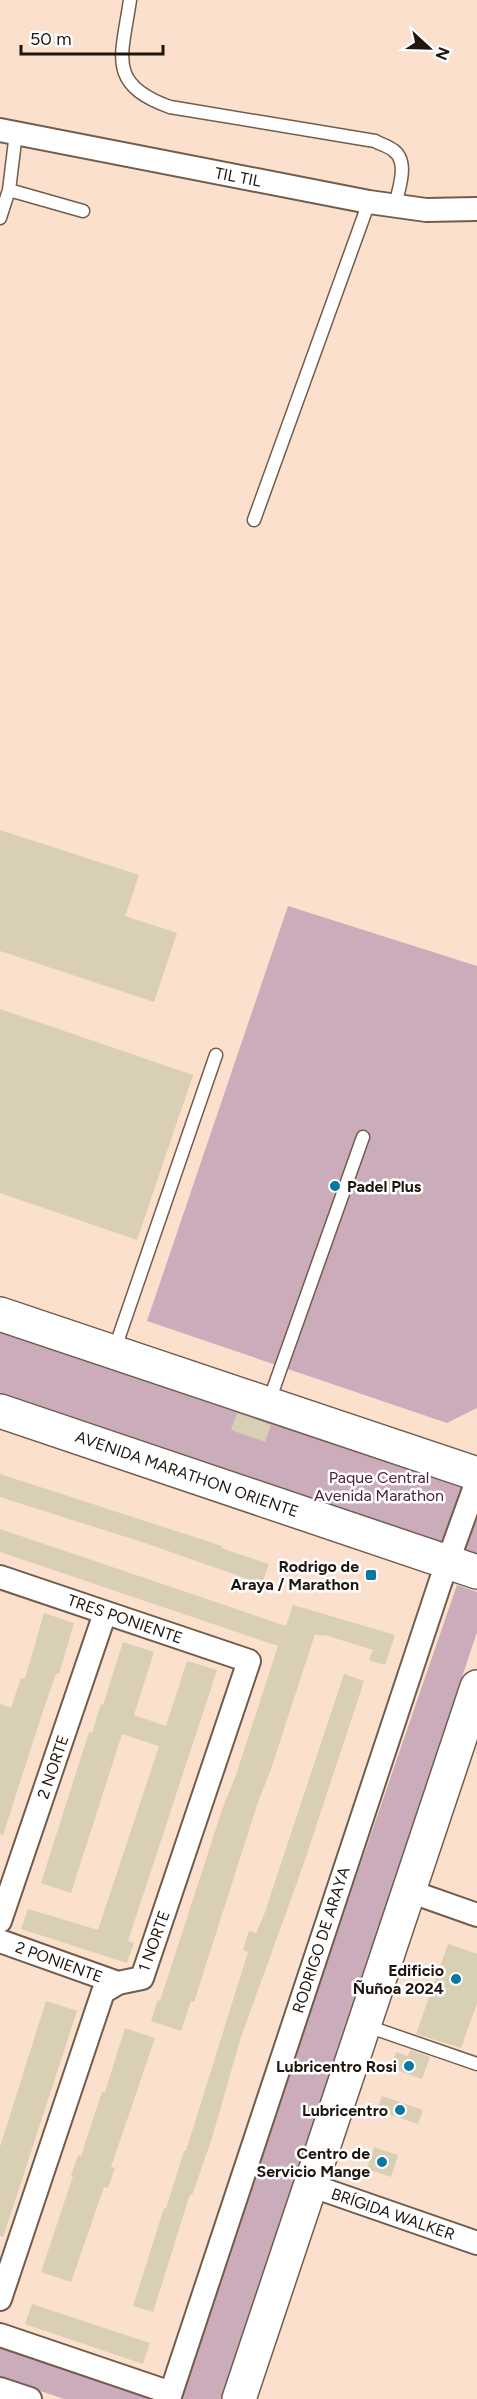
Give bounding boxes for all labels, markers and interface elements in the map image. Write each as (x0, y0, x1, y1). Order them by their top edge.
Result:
scale bar (21, 18, 164, 56)
north arrow (399, 18, 459, 78)
text: 50 m (30, 28, 72, 50)
text: N (431, 44, 454, 63)
street label: TIL TIL (213, 163, 264, 191)
place label: Padel Plus (347, 1177, 422, 1196)
marker: Padel Plus (328, 1179, 342, 1193)
street label: AVENIDA MARATHON ORIENTE (73, 1427, 301, 1521)
park label: Paque Central Avenida Marathon (314, 1468, 444, 1505)
place label: Rodrigo de Araya / Marathon (230, 1557, 359, 1594)
marker: Rodrigo de Araya / Marathon (364, 1568, 378, 1582)
street label: TRES PONIENTE (65, 1590, 185, 1648)
street label: 2 NORTE (33, 1733, 73, 1801)
street label: RODRIGO DE ARAYA (288, 1864, 354, 2016)
street label: 1 NORTE (134, 1908, 174, 1974)
street label: 2 PONIENTE (13, 1937, 105, 1987)
place label: Edificio Ñuñoa 2024 (353, 1961, 444, 1998)
marker: Edificio Ñuñoa 2024 (449, 1972, 463, 1986)
place label: Lubricentro Rosi (276, 2057, 397, 2076)
marker: Lubricentro Rosi (402, 2059, 416, 2073)
place label: Lubricentro (302, 2101, 388, 2120)
marker: Lubricentro (393, 2103, 407, 2117)
place label: Centro de Servicio Mange (256, 2144, 370, 2181)
marker: Centro de Servicio Mange (375, 2155, 389, 2169)
street label: BRÍGIDA WALKER (329, 2184, 457, 2244)

